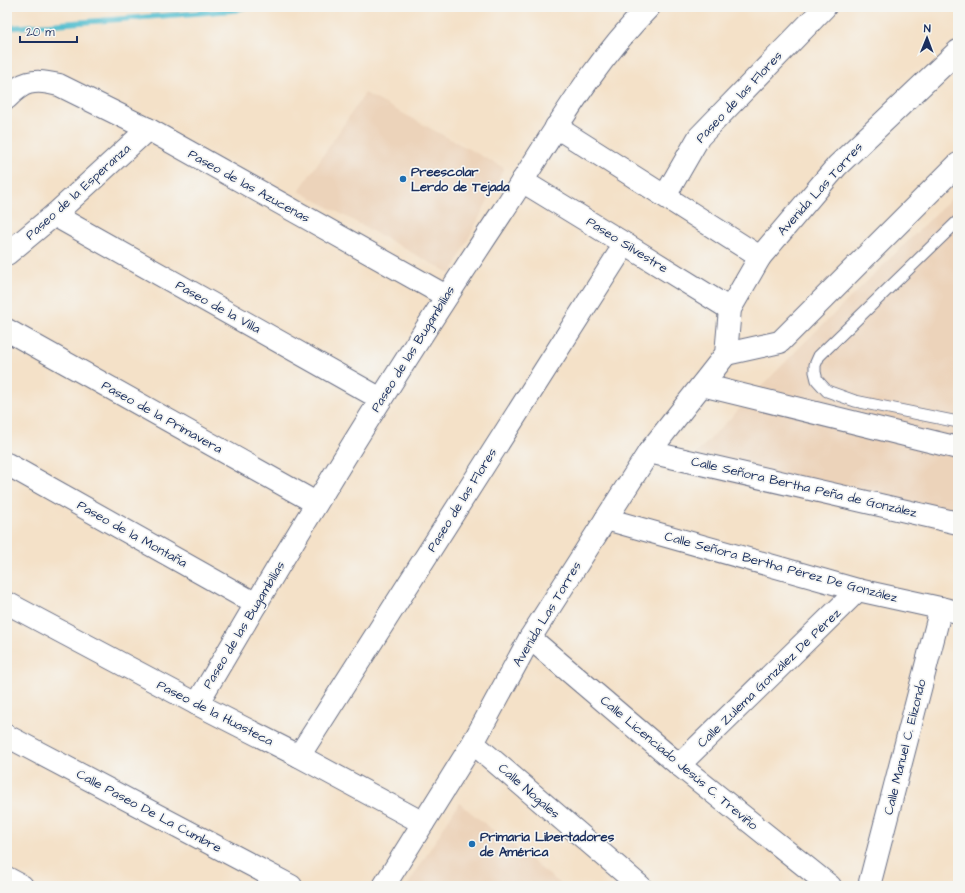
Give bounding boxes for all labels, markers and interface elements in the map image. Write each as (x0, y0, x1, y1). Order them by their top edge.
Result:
scale bar (20, 18, 77, 44)
north arrow (907, 18, 947, 58)
text: N (924, 21, 931, 36)
text: 20 m (26, 24, 55, 41)
street label: Paseo de las Flores (692, 47, 787, 147)
street label: Avenida Las Torres (773, 138, 867, 240)
street label: Paseo de la Esperanza (22, 140, 135, 244)
street label: Paseo de las Azucenas (185, 145, 313, 227)
place label: Preescolar Lerdo de Tejada (411, 163, 510, 197)
marker: Preescolar Lerdo de Tejada (398, 174, 408, 184)
street label: Paseo Silvestre (583, 213, 671, 277)
street label: Paseo de la Villa (172, 276, 264, 338)
street label: Paseo de las Bugambilias (367, 282, 460, 416)
street label: Paseo de la Primavera (98, 376, 226, 458)
street label: Paseo de las Flores (423, 444, 502, 555)
street label: Calle Señora Bertha Peña de González (689, 452, 919, 522)
street label: Paseo de la Montaña (74, 496, 191, 572)
street label: Calle Señora Bertha Pérez De González (663, 527, 900, 607)
street label: Paseo de las Bugambilias (199, 557, 290, 693)
street label: Avenida Las Torres (508, 558, 586, 670)
street label: Calle Zulema González De Pérez (693, 604, 845, 752)
street label: Paseo de la Huasteca (154, 676, 277, 750)
street label: Calle Manuel C. Elizondo (879, 677, 931, 817)
street label: Calle Licenciado Jesús C. Treviño (596, 692, 762, 835)
street label: Calle Nogales (494, 759, 564, 824)
street label: Calle Paseo De La Cumbre (73, 765, 225, 857)
place label: Primaria Libertadores de América (479, 828, 615, 861)
marker: Primaria Libertadores de América (467, 839, 477, 849)

